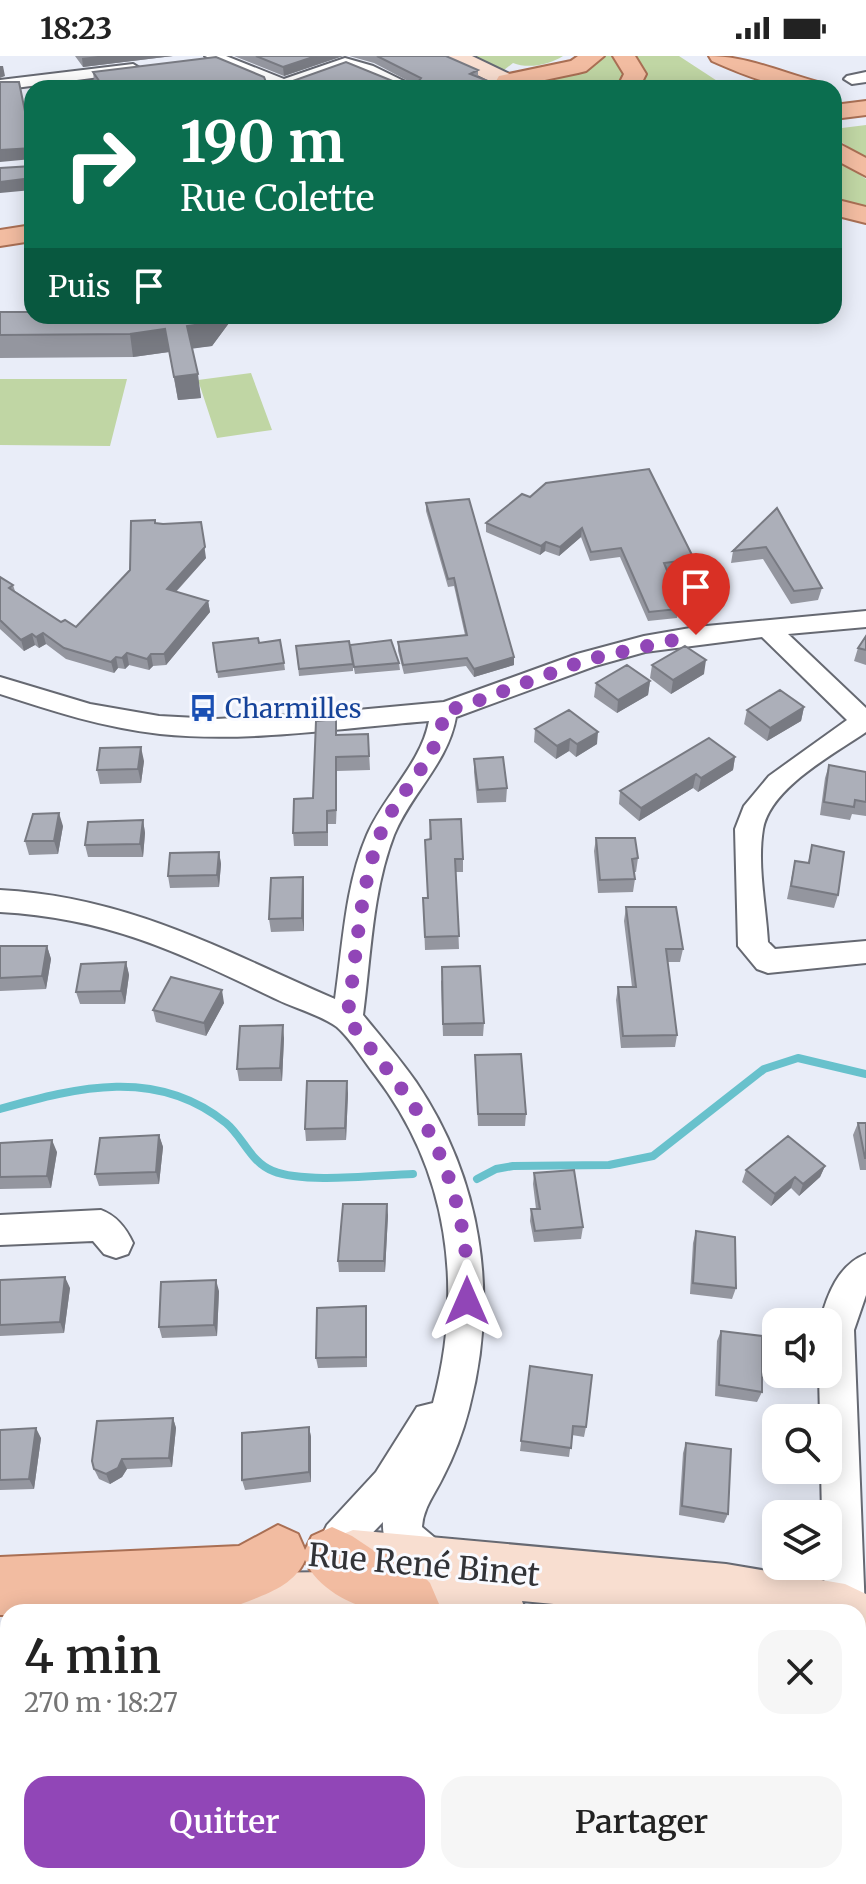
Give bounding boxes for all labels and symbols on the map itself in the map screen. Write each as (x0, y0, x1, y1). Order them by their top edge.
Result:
pin (662, 553, 730, 635)
place label: Charmilles (225, 692, 362, 725)
bus stop icon: Charmilles (188, 693, 218, 723)
position arrow (425, 1259, 509, 1343)
street label: Rue René Binet (306, 1535, 542, 1595)

